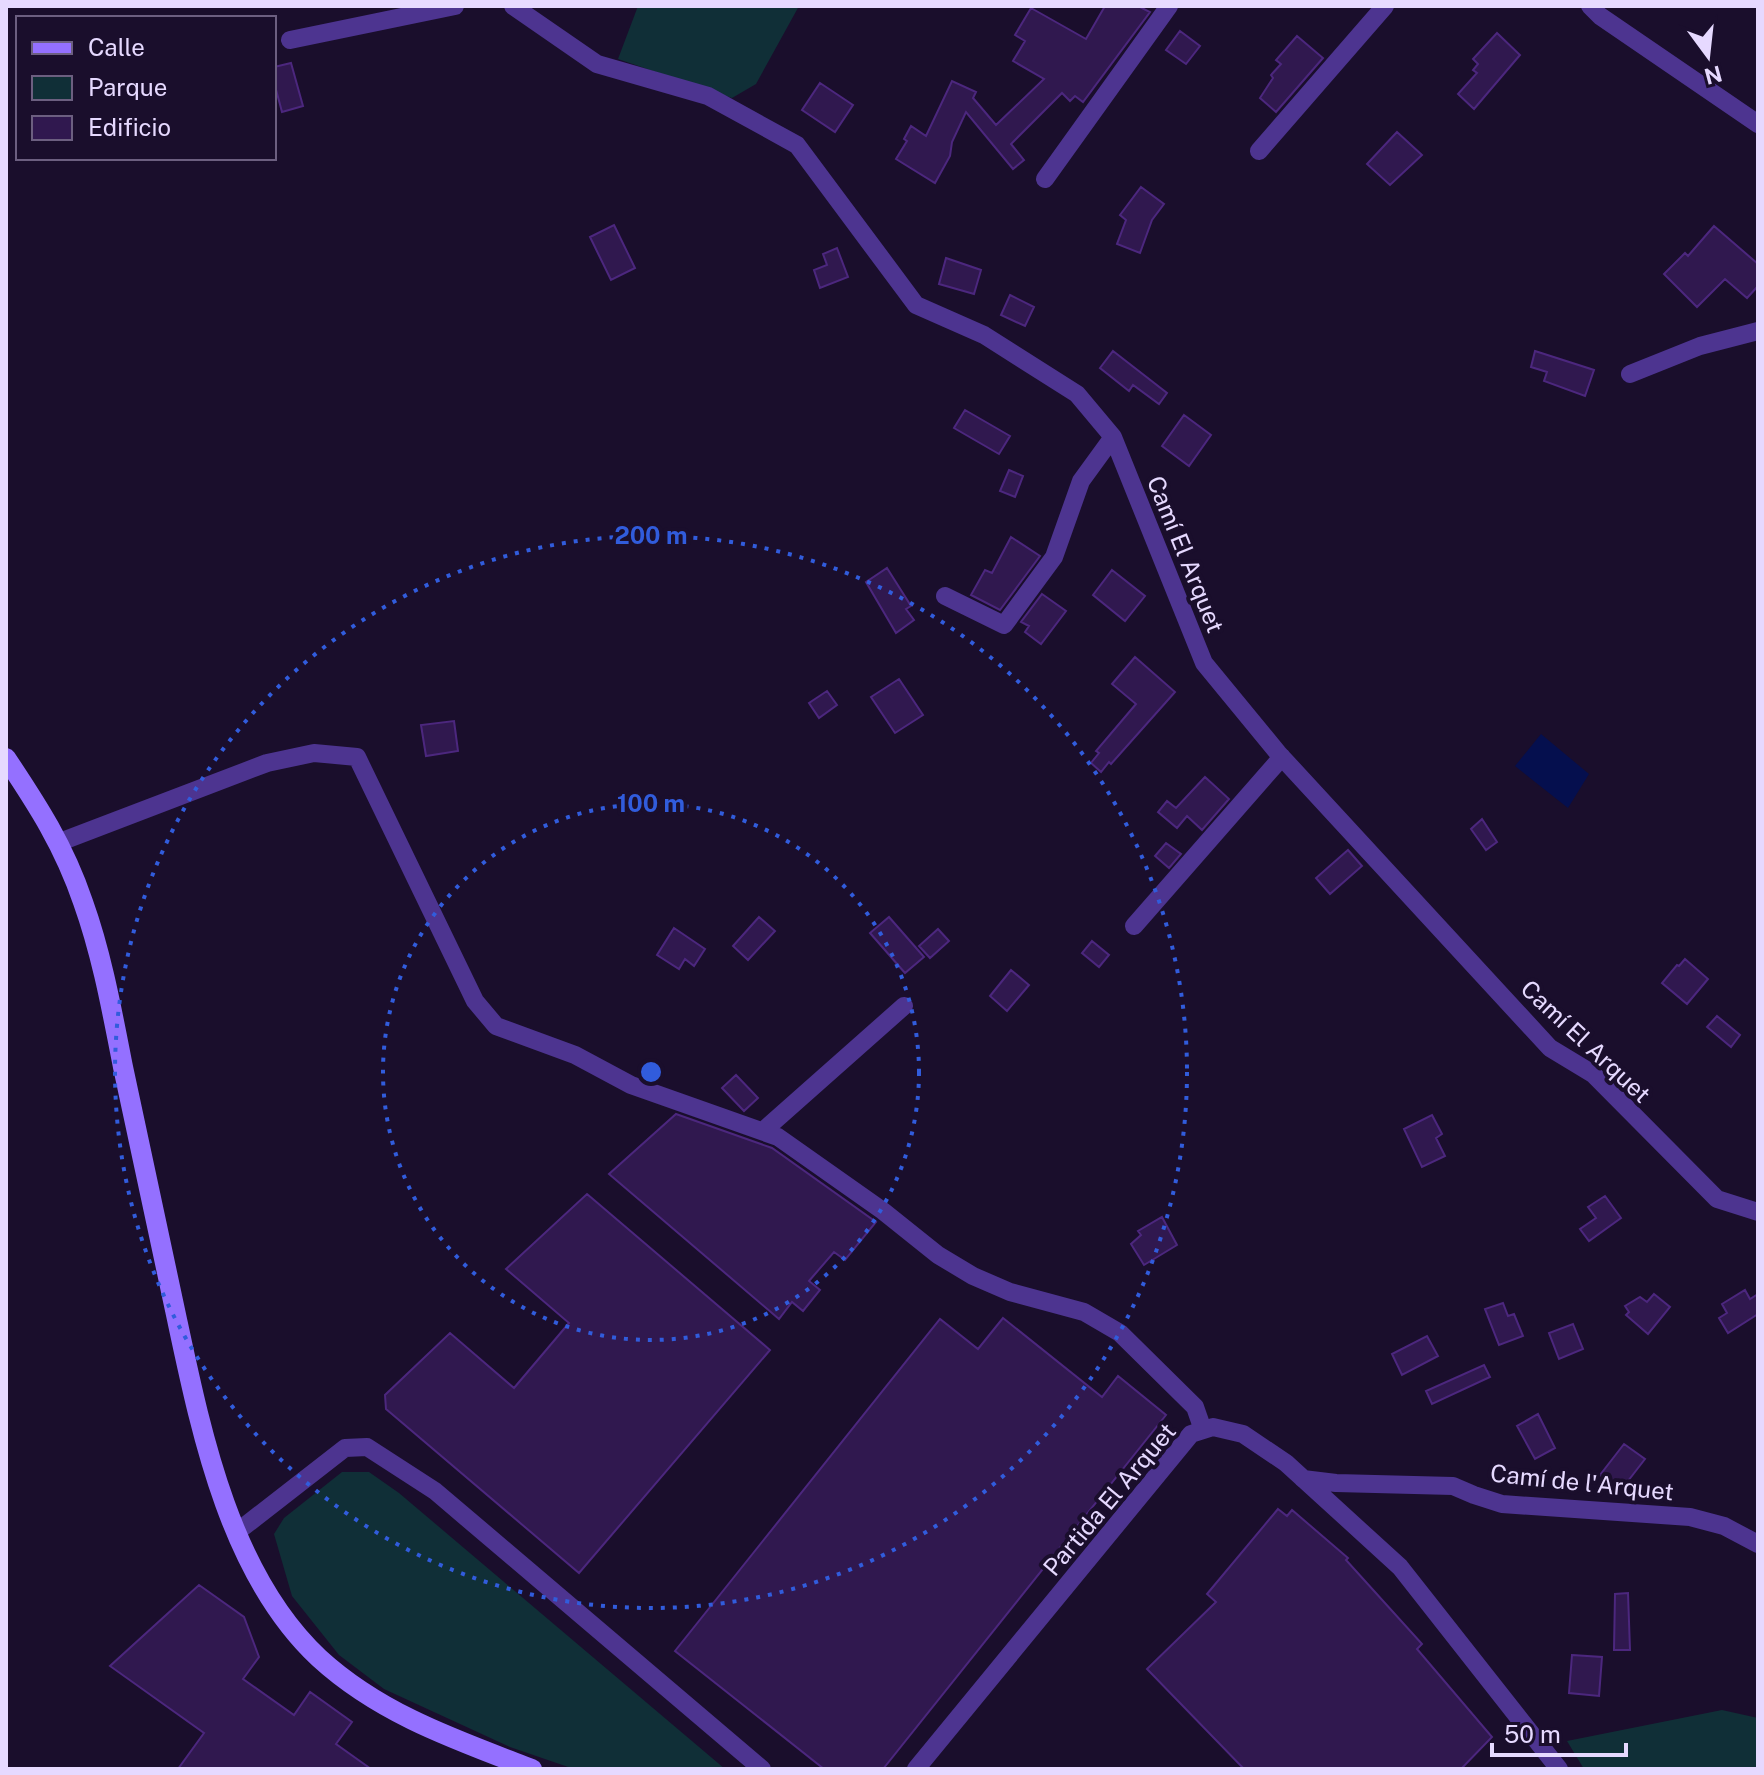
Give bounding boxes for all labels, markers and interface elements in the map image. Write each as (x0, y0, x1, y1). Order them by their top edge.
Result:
legend (16, 16, 276, 160)
north arrow (1668, 16, 1748, 96)
text: Calle (88, 33, 145, 61)
text: N (1701, 61, 1725, 90)
text: Parque (88, 73, 167, 101)
text: Edificio (88, 113, 171, 141)
street label: Camí El Arquet (1142, 472, 1230, 636)
text: 200 m (614, 521, 688, 549)
text: 100 m (617, 789, 685, 817)
street label: Camí El Arquet (1516, 974, 1656, 1108)
centre of rings (637, 1058, 665, 1086)
street label: Partida El Arquet (1037, 1417, 1181, 1581)
street label: Camí de l'Arquet (1489, 1458, 1675, 1506)
scale bar (1492, 1707, 1626, 1757)
text: 50 m (1504, 1720, 1561, 1748)

